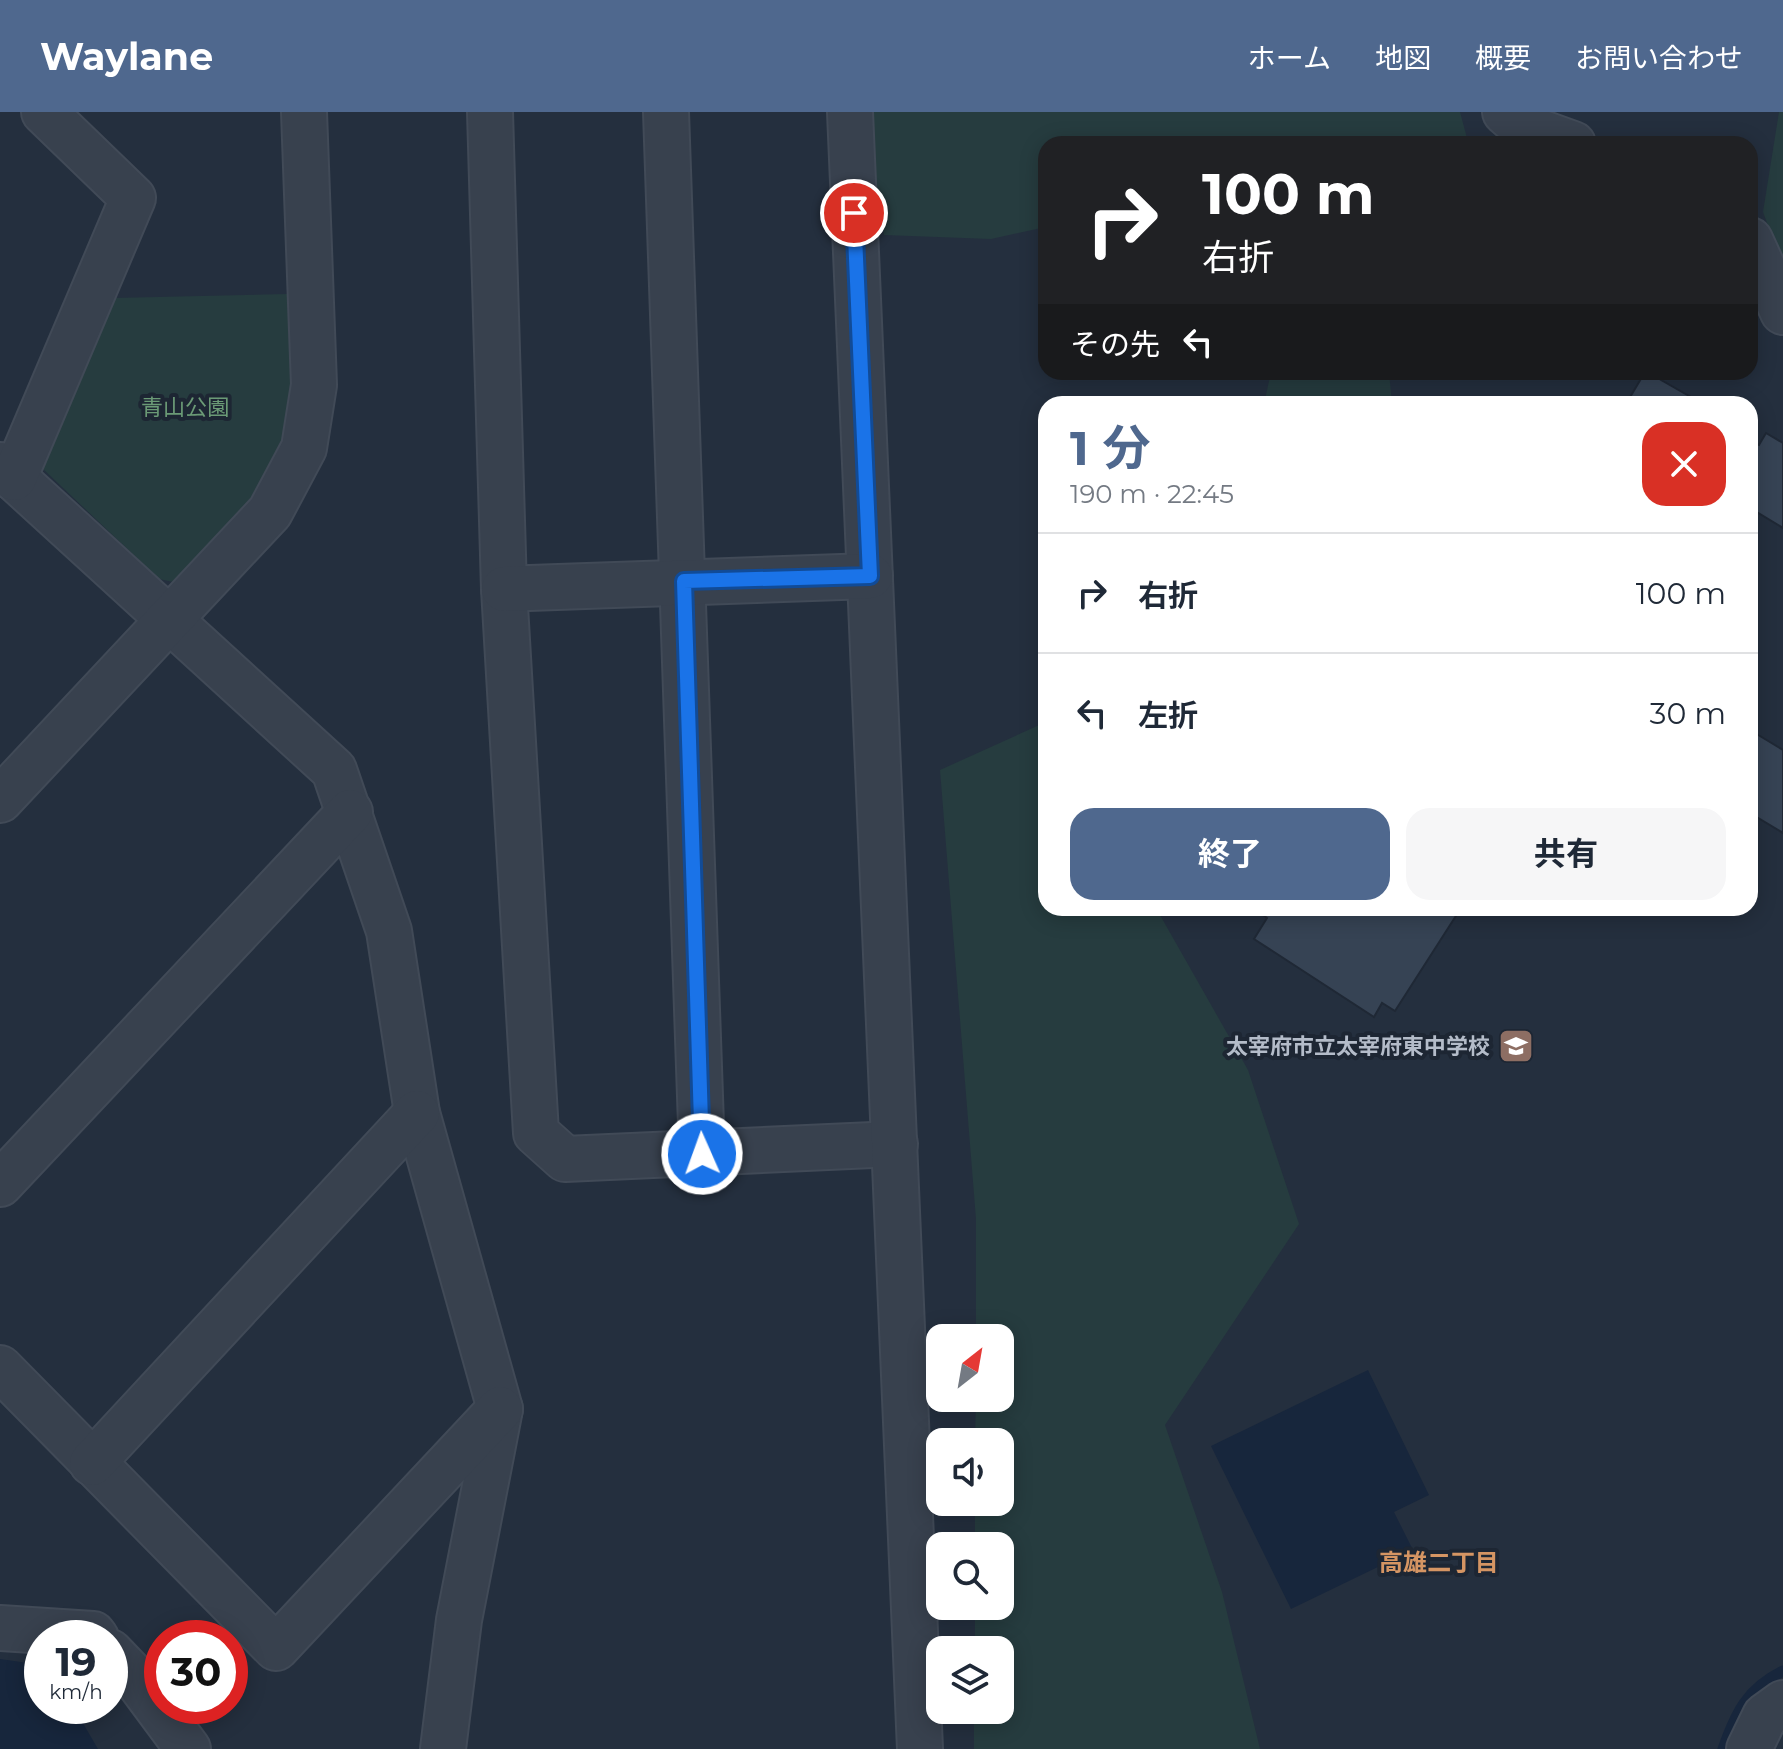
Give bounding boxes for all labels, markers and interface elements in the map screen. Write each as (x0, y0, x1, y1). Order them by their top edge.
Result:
text: Waylane (40, 33, 213, 80)
text: ホーム (1248, 41, 1331, 75)
text: 地図 (1375, 41, 1431, 75)
text: 概要 (1475, 41, 1531, 75)
text: お問い合わせ (1575, 41, 1743, 75)
text: 100 m (1202, 160, 1375, 228)
icon: right (1070, 168, 1174, 272)
pin (820, 179, 888, 247)
icon: arrive (832, 191, 876, 235)
text: 右折 (1202, 235, 1274, 279)
icon: left (1176, 320, 1220, 364)
text: その先 (1070, 326, 1160, 363)
park label: 青山公園 (141, 394, 229, 421)
text: 1 分 (1070, 419, 1150, 477)
button: close (1642, 422, 1726, 506)
text: 190 m · 22:45 (1070, 478, 1234, 510)
icon: right (1070, 571, 1114, 615)
text: 100 m (1636, 575, 1726, 612)
text: 右折 (1138, 577, 1198, 614)
icon: left (1070, 691, 1114, 735)
text: 30 m (1650, 695, 1726, 732)
text: 左折 (1138, 697, 1198, 734)
button: 終了 (1070, 808, 1390, 900)
button: 共有 (1406, 808, 1726, 900)
school or university icon: 太宰府市立太宰府東中学校 (1497, 1027, 1535, 1065)
place label: 太宰府市立太宰府東中学校 (1226, 1033, 1490, 1060)
position arrow (660, 1112, 744, 1196)
north arrow (926, 1324, 1014, 1412)
map controls (926, 1324, 1014, 1724)
button: sound (926, 1428, 1014, 1516)
button: search (926, 1532, 1014, 1620)
district label: 高雄二丁目 (1379, 1548, 1499, 1577)
speed limit sign: 30 (144, 1620, 248, 1724)
button: layers (926, 1636, 1014, 1724)
text: 19 (55, 1637, 97, 1686)
text: km/h (49, 1680, 103, 1704)

